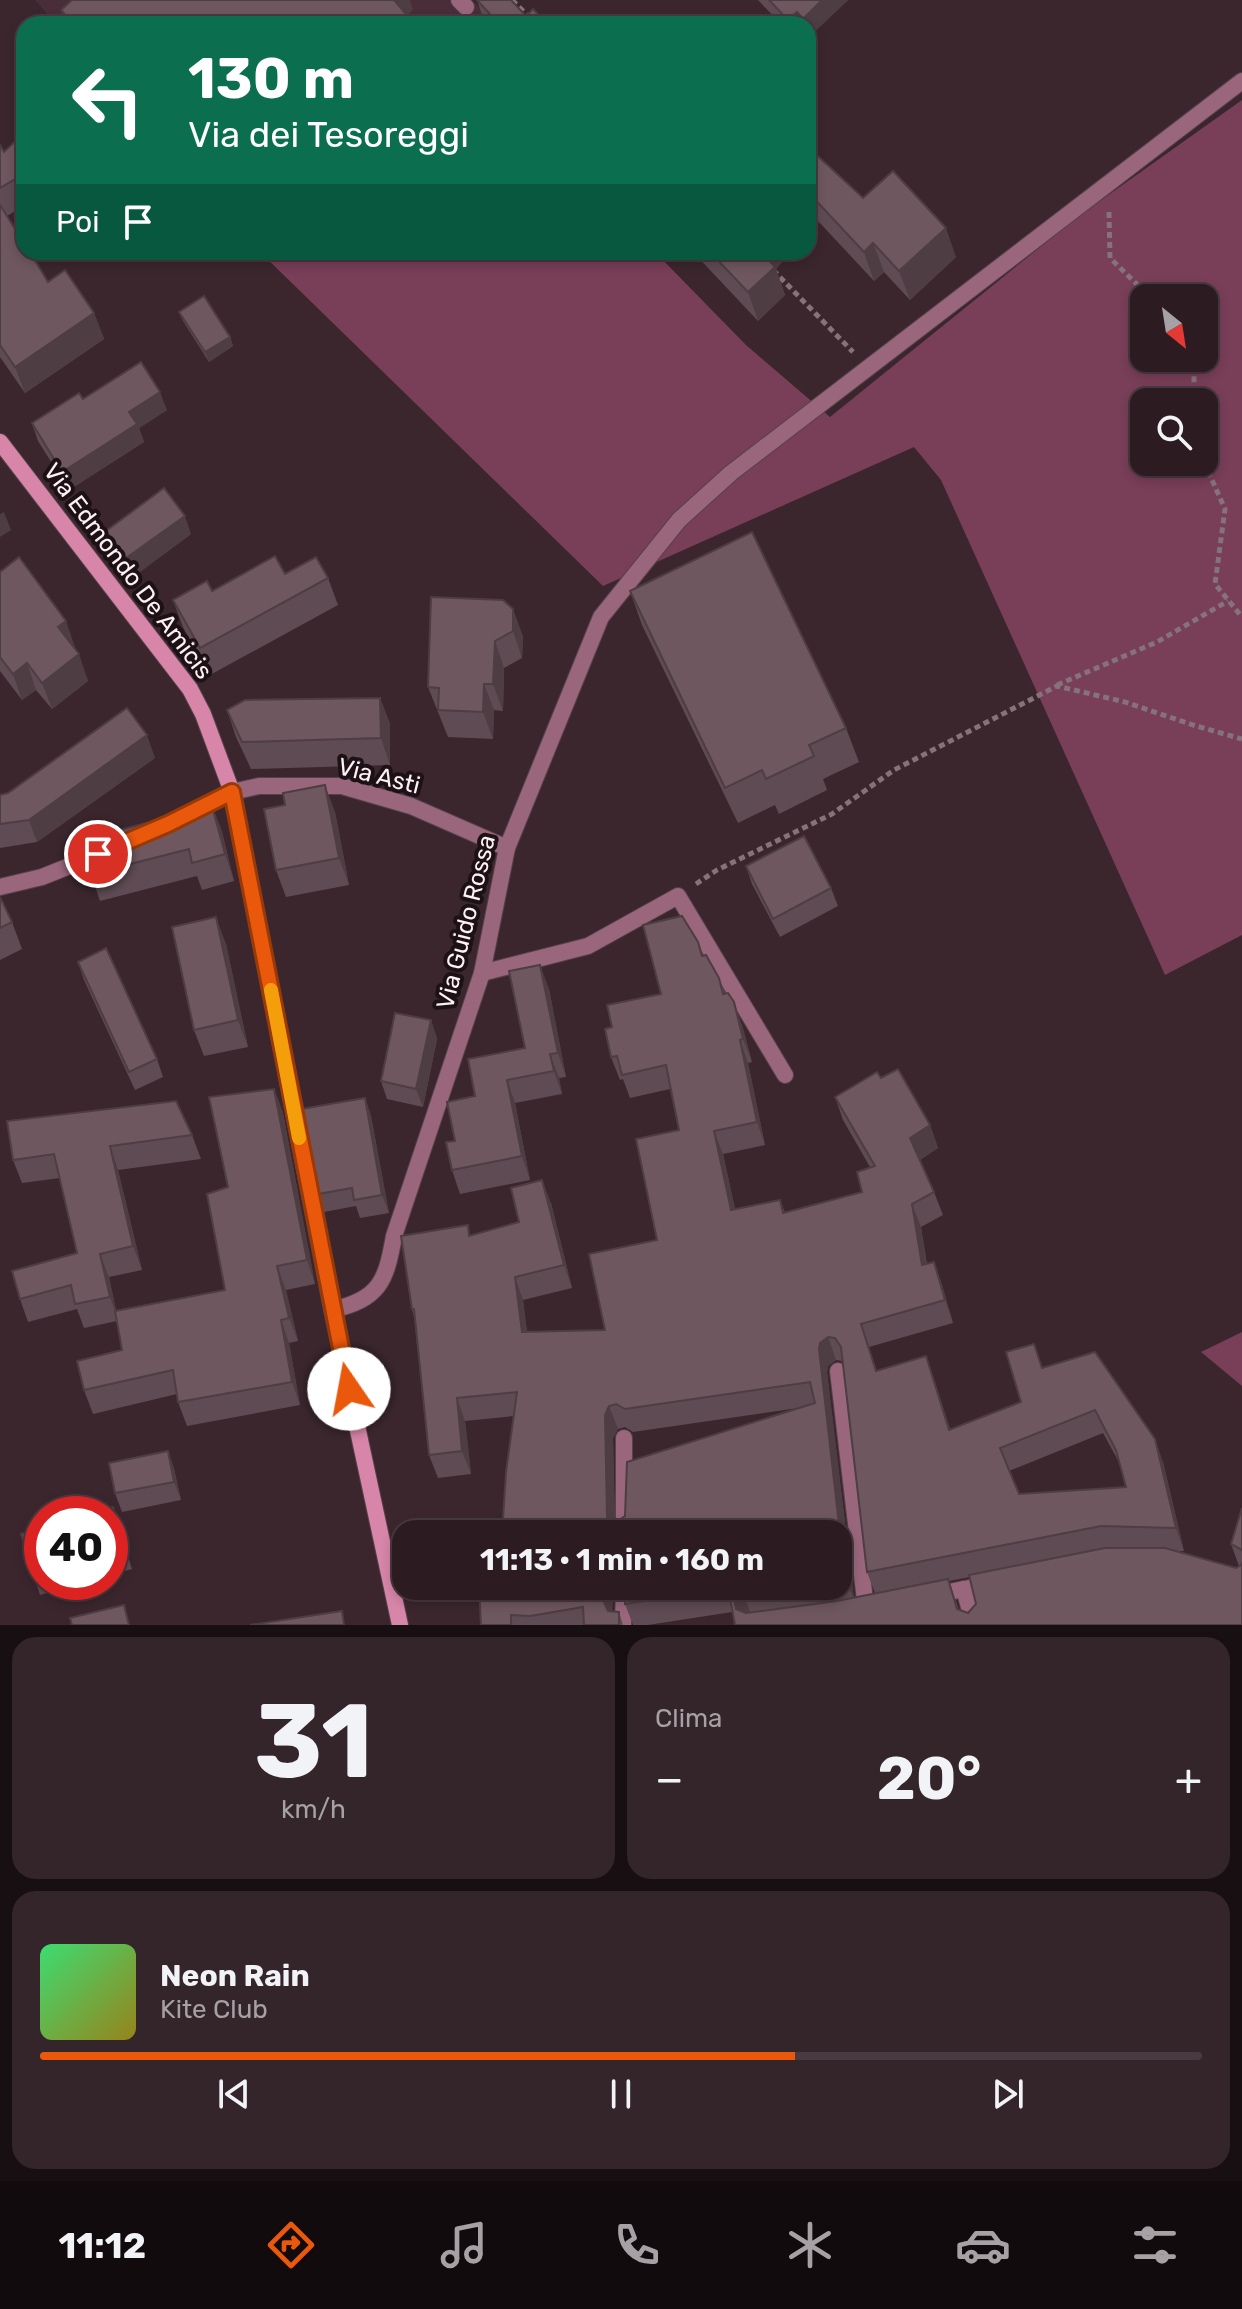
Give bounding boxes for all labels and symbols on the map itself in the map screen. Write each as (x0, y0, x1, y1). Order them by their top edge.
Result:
north arrow (1130, 284, 1218, 372)
street label: Via Edmondo De Amicis (38, 458, 218, 684)
street label: Via Asti (335, 752, 423, 800)
pin (64, 820, 132, 888)
street label: Via Guido Rossa (431, 832, 501, 1012)
position arrow (307, 1347, 391, 1431)
speed limit sign: 40 (24, 1496, 128, 1600)

